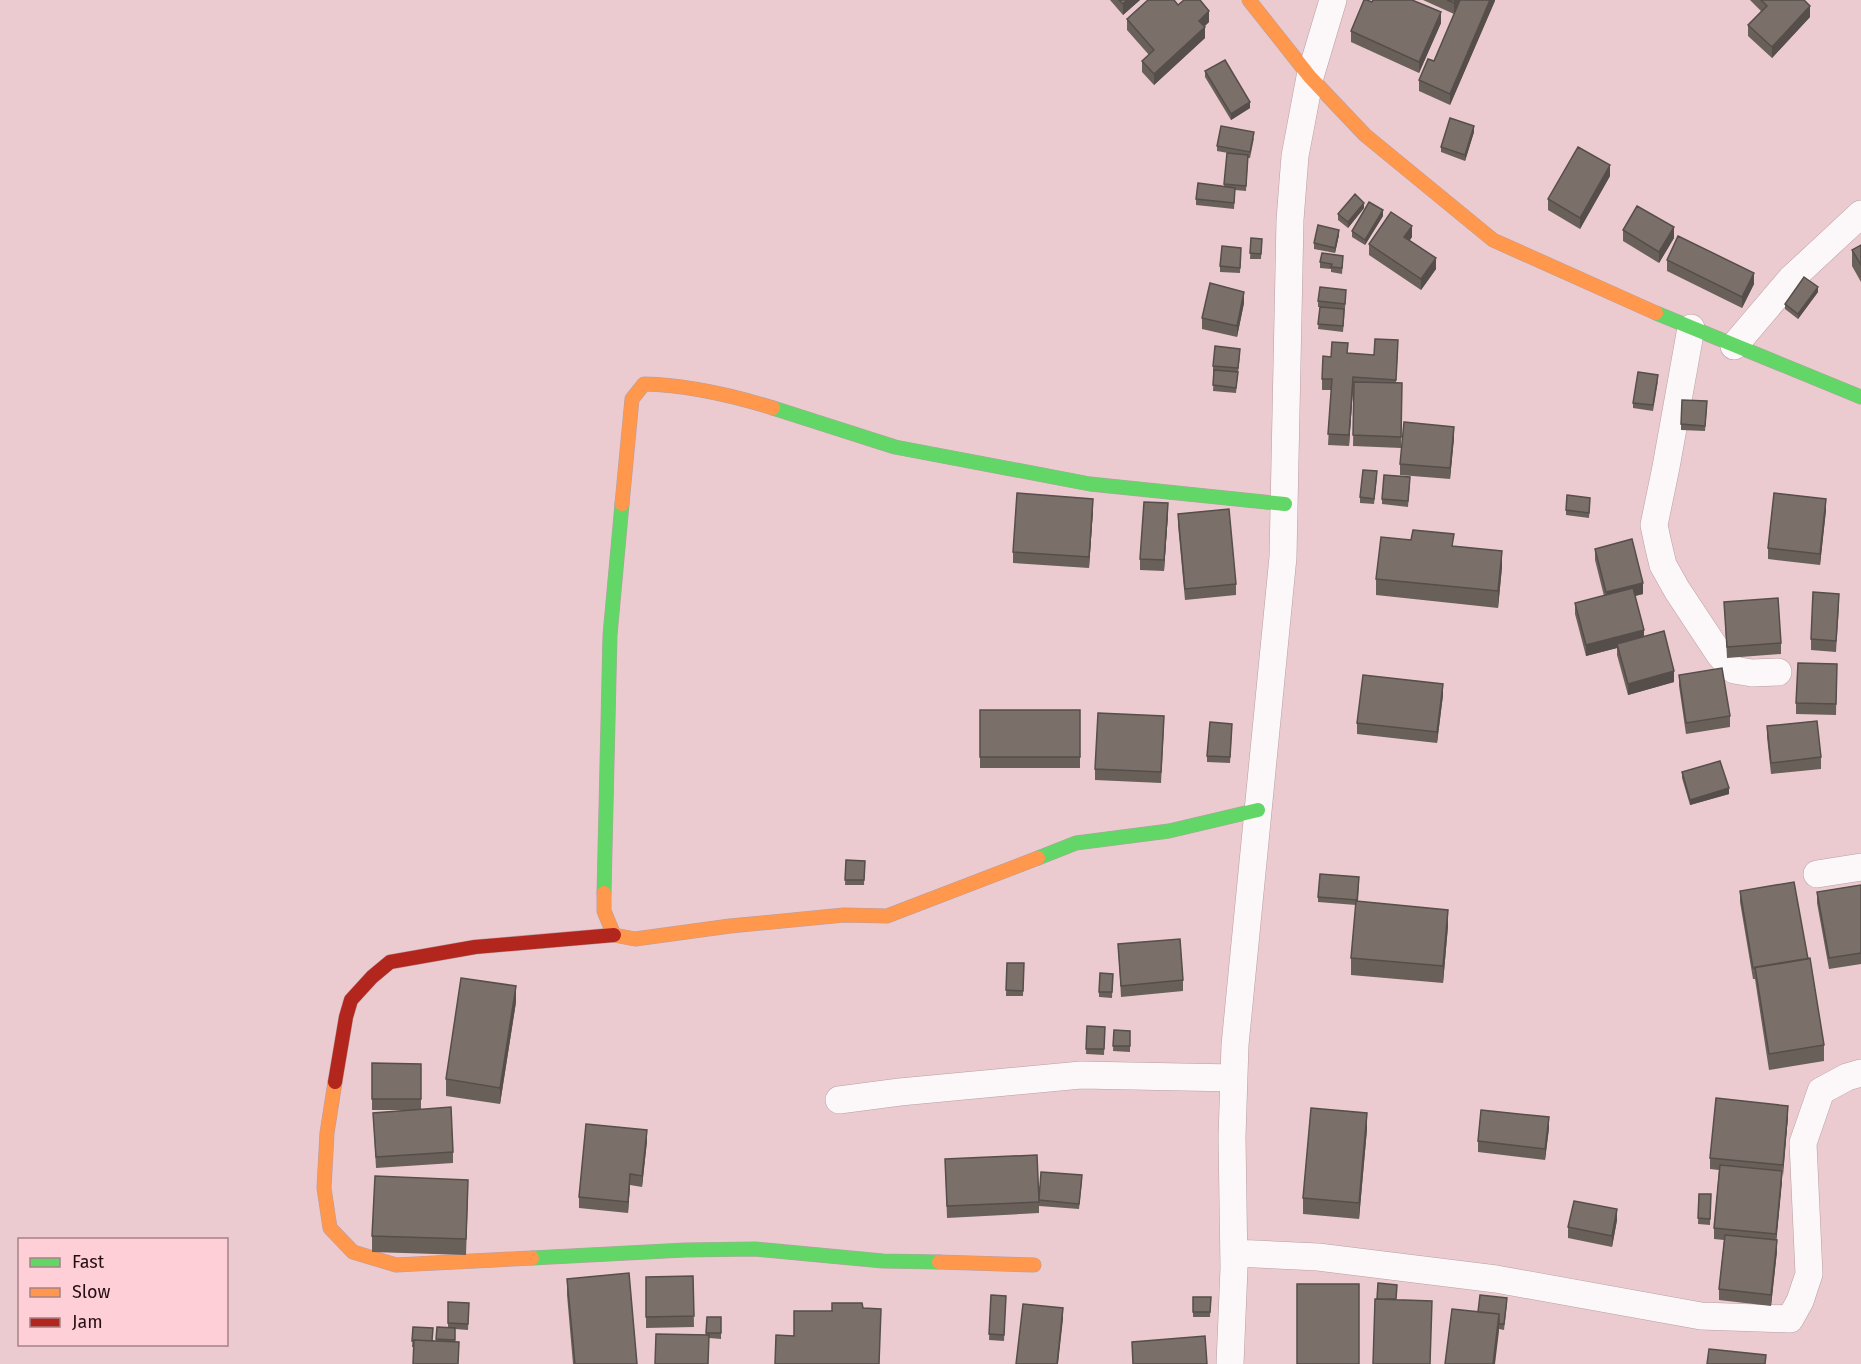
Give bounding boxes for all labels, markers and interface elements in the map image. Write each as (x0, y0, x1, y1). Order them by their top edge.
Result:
legend (18, 1238, 228, 1346)
text: Fast (72, 1251, 105, 1273)
text: Slow (72, 1281, 111, 1303)
text: Jam (72, 1311, 103, 1333)

